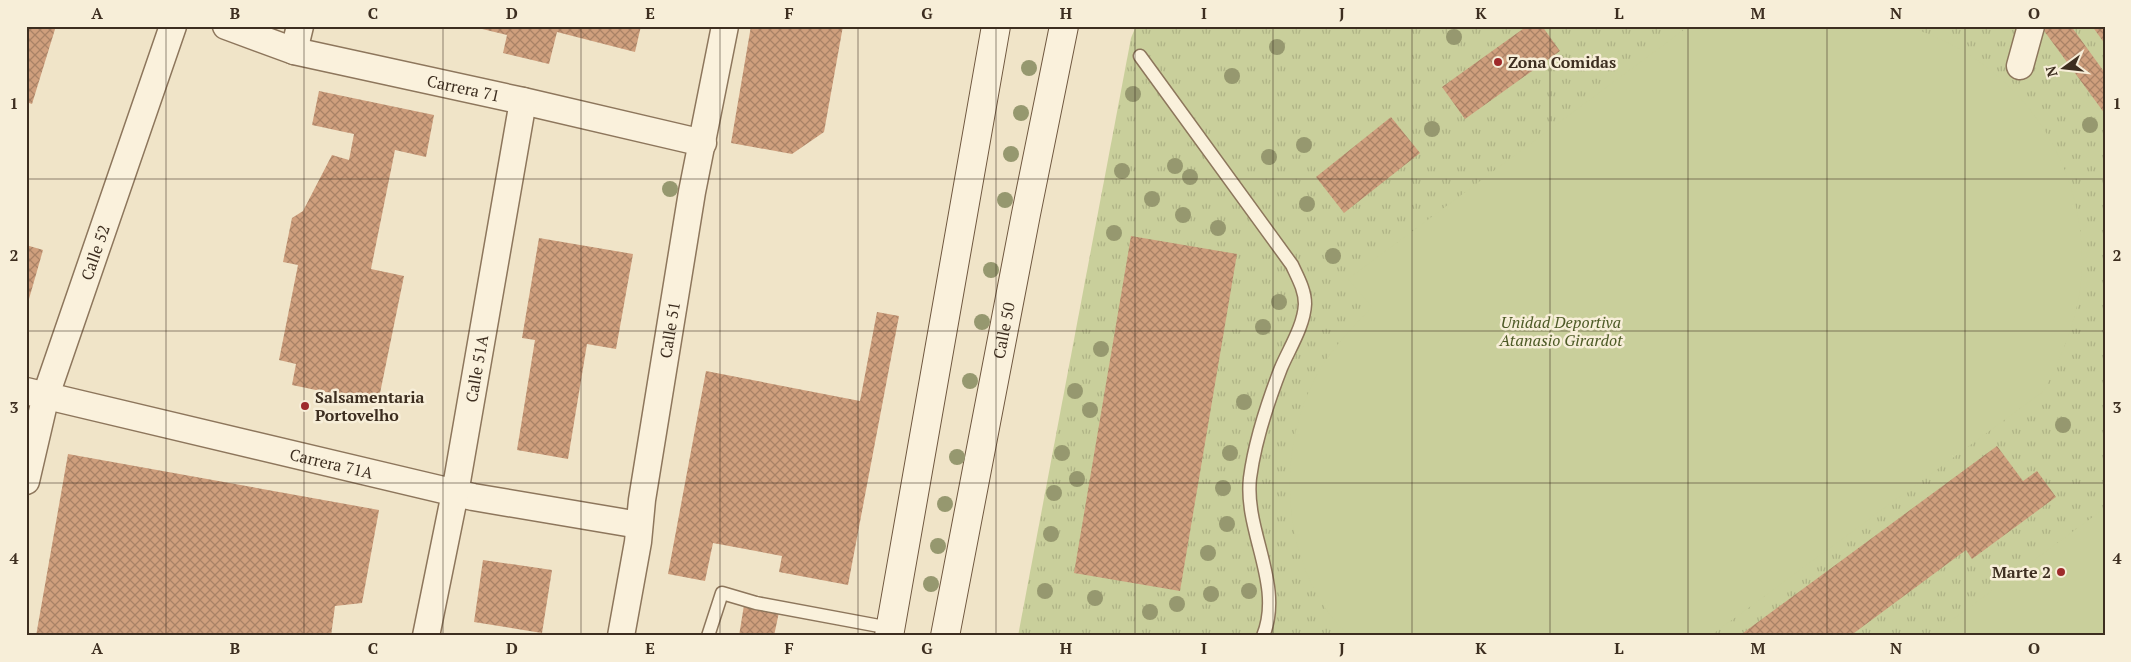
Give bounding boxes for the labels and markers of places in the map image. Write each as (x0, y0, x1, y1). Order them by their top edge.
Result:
place label: Zona Comidas (1508, 51, 1616, 73)
marker: Zona Comidas (1492, 56, 1504, 68)
place label: Salsamentaria Portovelho (315, 386, 424, 426)
marker: Salsamentaria Portovelho (299, 400, 311, 412)
place label: Marte 2 (1992, 561, 2051, 583)
marker: Marte 2 (2055, 566, 2067, 578)

